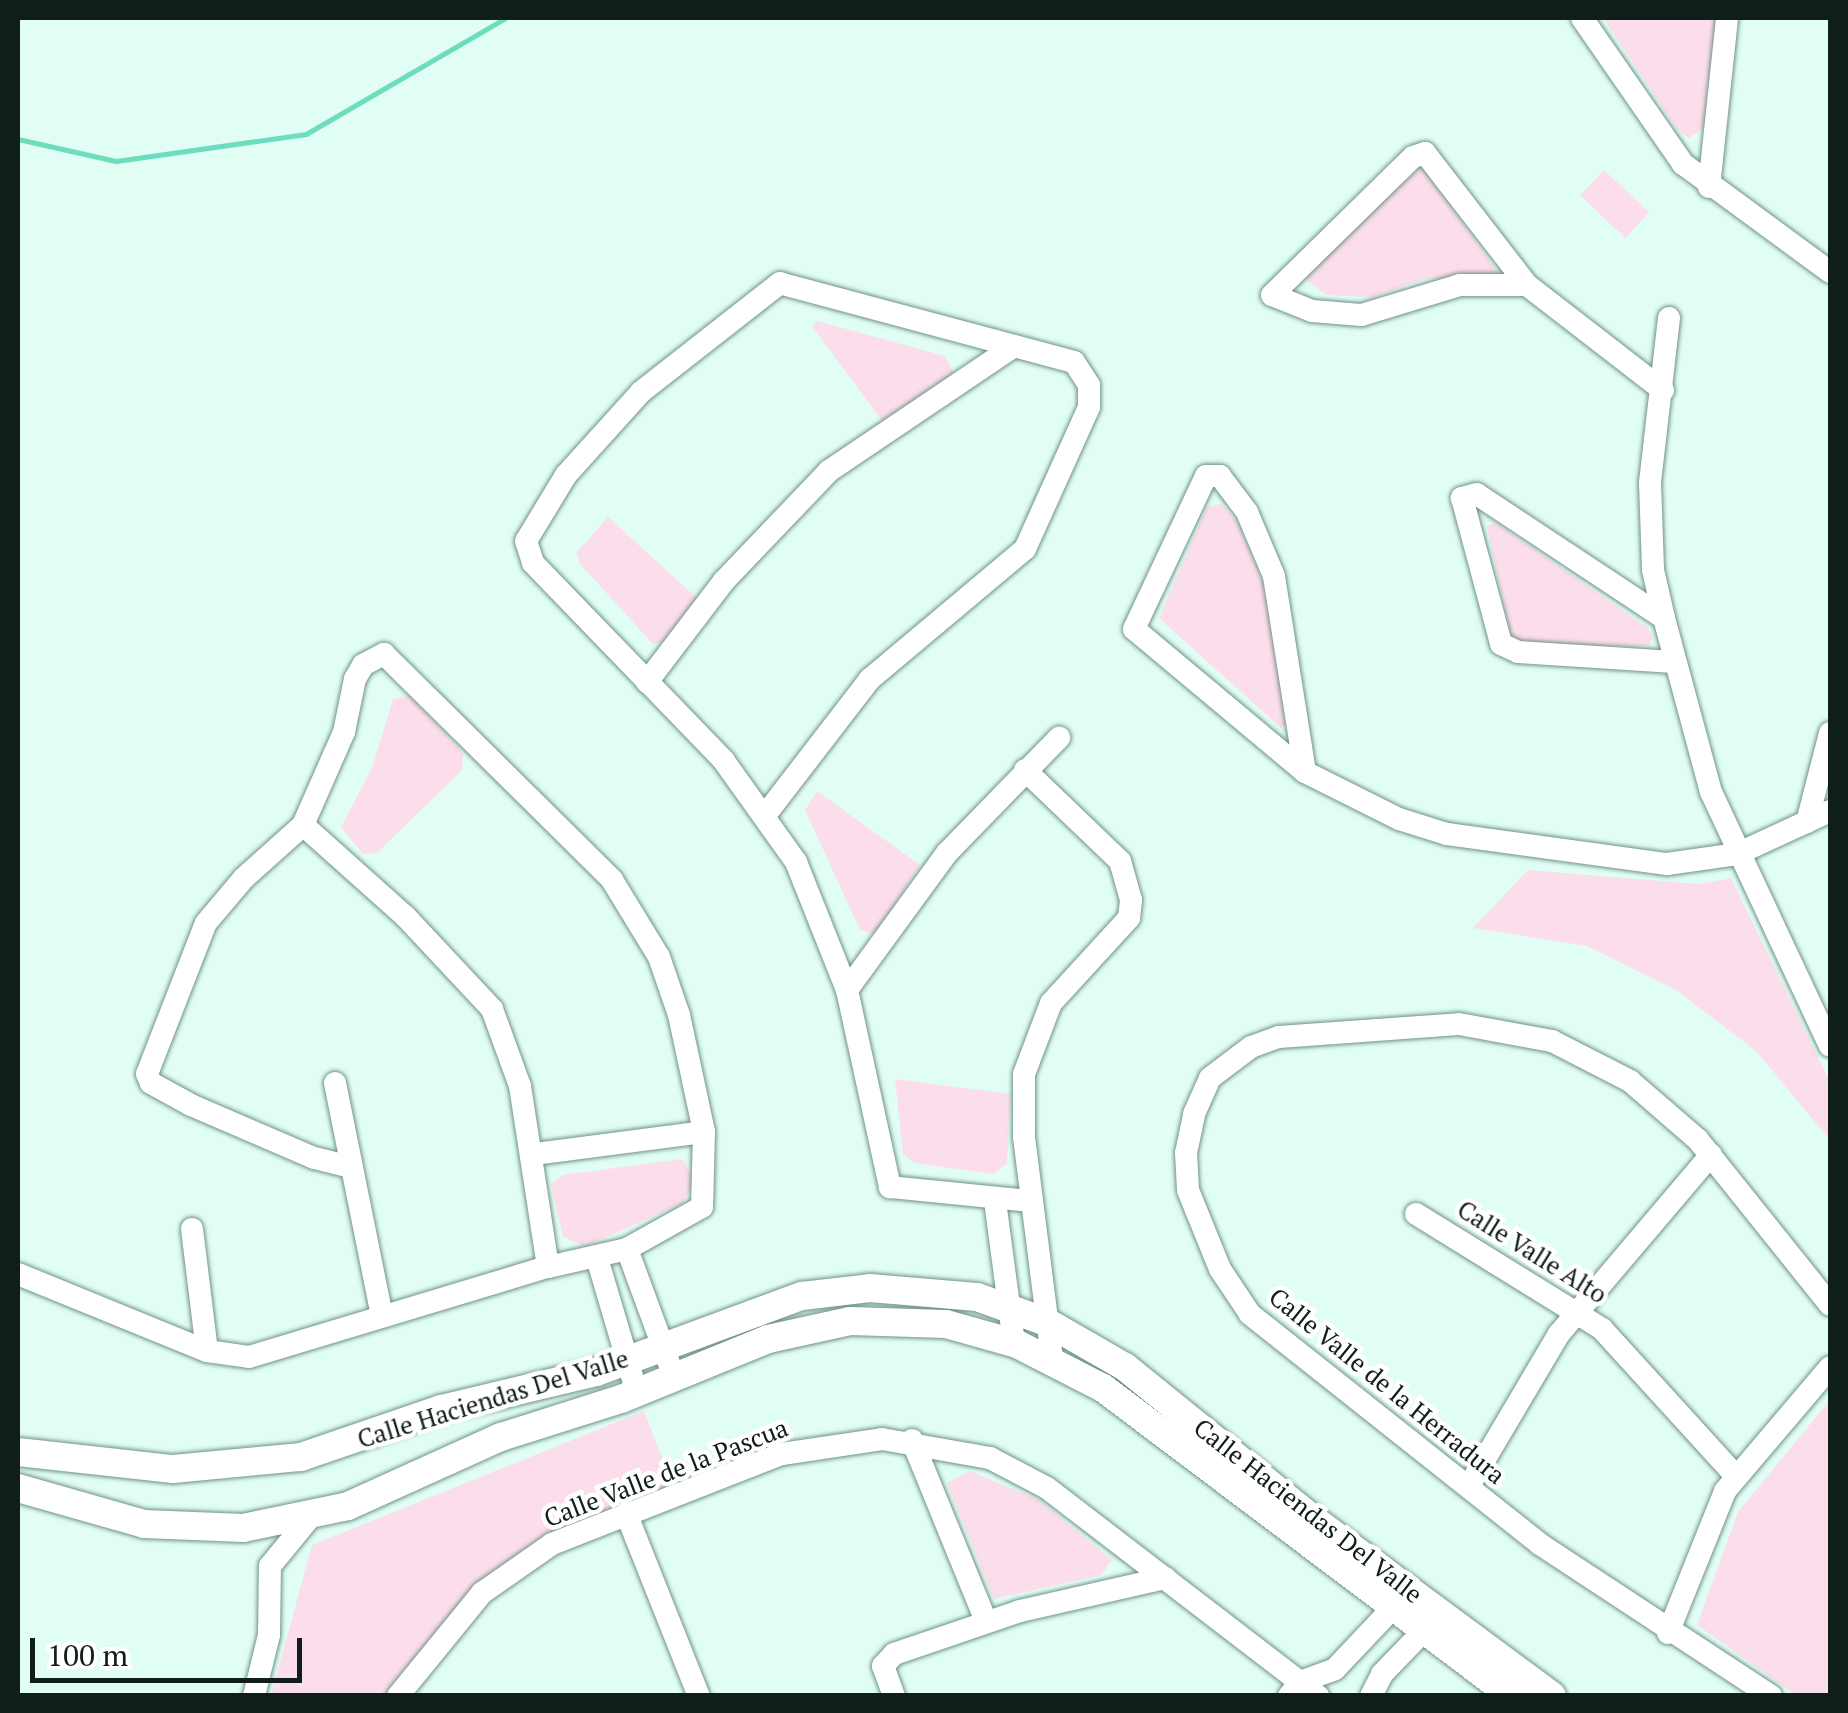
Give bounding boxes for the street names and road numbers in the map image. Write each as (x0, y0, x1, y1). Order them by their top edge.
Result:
street label: Calle Valle Alto (1451, 1194, 1613, 1310)
street label: Calle Valle de la Herradura (1263, 1281, 1511, 1491)
street label: Calle Haciendas Del Valle (354, 1343, 632, 1455)
street label: Calle Valle de la Pascua (539, 1412, 793, 1534)
street label: Calle Haciendas Del Valle (1187, 1412, 1429, 1610)

